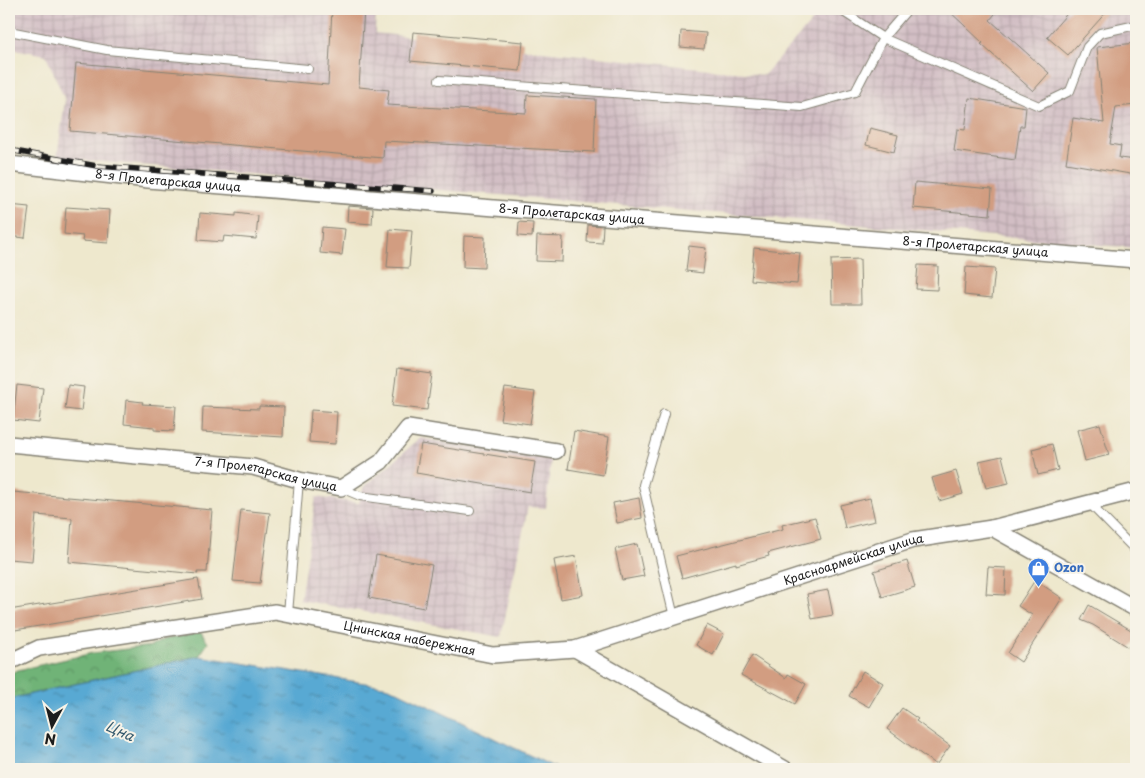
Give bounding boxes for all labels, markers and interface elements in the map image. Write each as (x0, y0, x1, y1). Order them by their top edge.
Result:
street label: 8-я Пролетарская улица (94, 164, 242, 196)
street label: 8-я Пролетарская улица (498, 198, 646, 228)
street label: 8-я Пролетарская улица (902, 231, 1050, 261)
street label: 7-я Пролетарская улица (194, 452, 339, 495)
street label: Красноармейская улица (781, 528, 925, 589)
shop icon: Ozon (1026, 556, 1050, 587)
place label: Ozon (1054, 558, 1084, 576)
street label: Цнинская набережная (342, 616, 477, 659)
north arrow (28, 700, 78, 750)
water label: Цна (103, 715, 139, 747)
text: N (44, 728, 57, 750)

